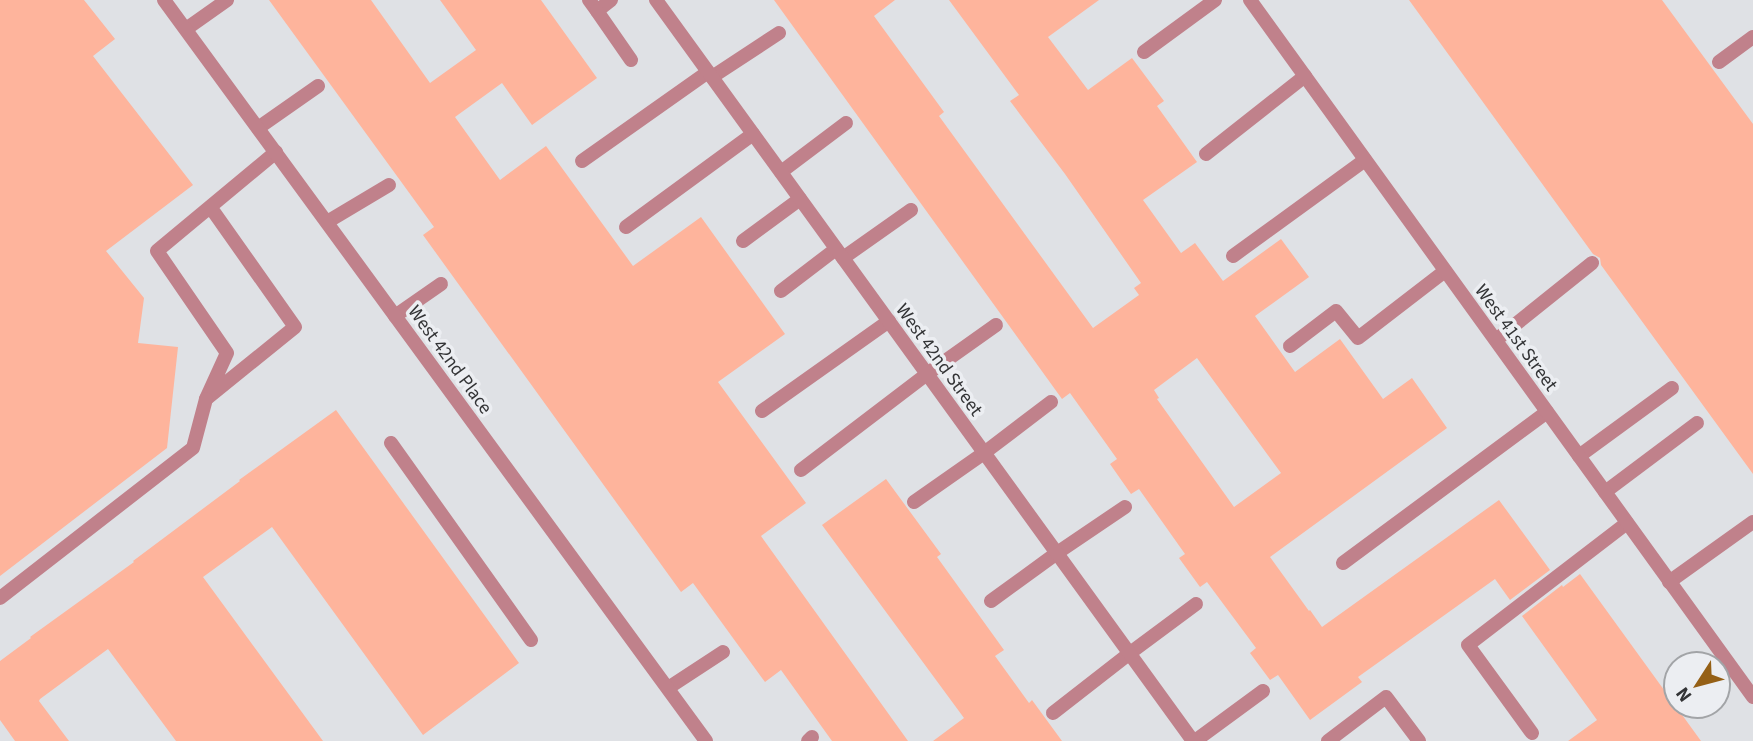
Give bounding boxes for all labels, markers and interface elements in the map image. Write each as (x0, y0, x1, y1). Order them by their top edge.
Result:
street label: West 41st Street (1468, 279, 1564, 397)
street label: West 42nd Street (889, 298, 989, 422)
street label: West 42nd Place (401, 300, 499, 420)
north arrow (1662, 650, 1732, 720)
text: N (1670, 681, 1699, 707)

